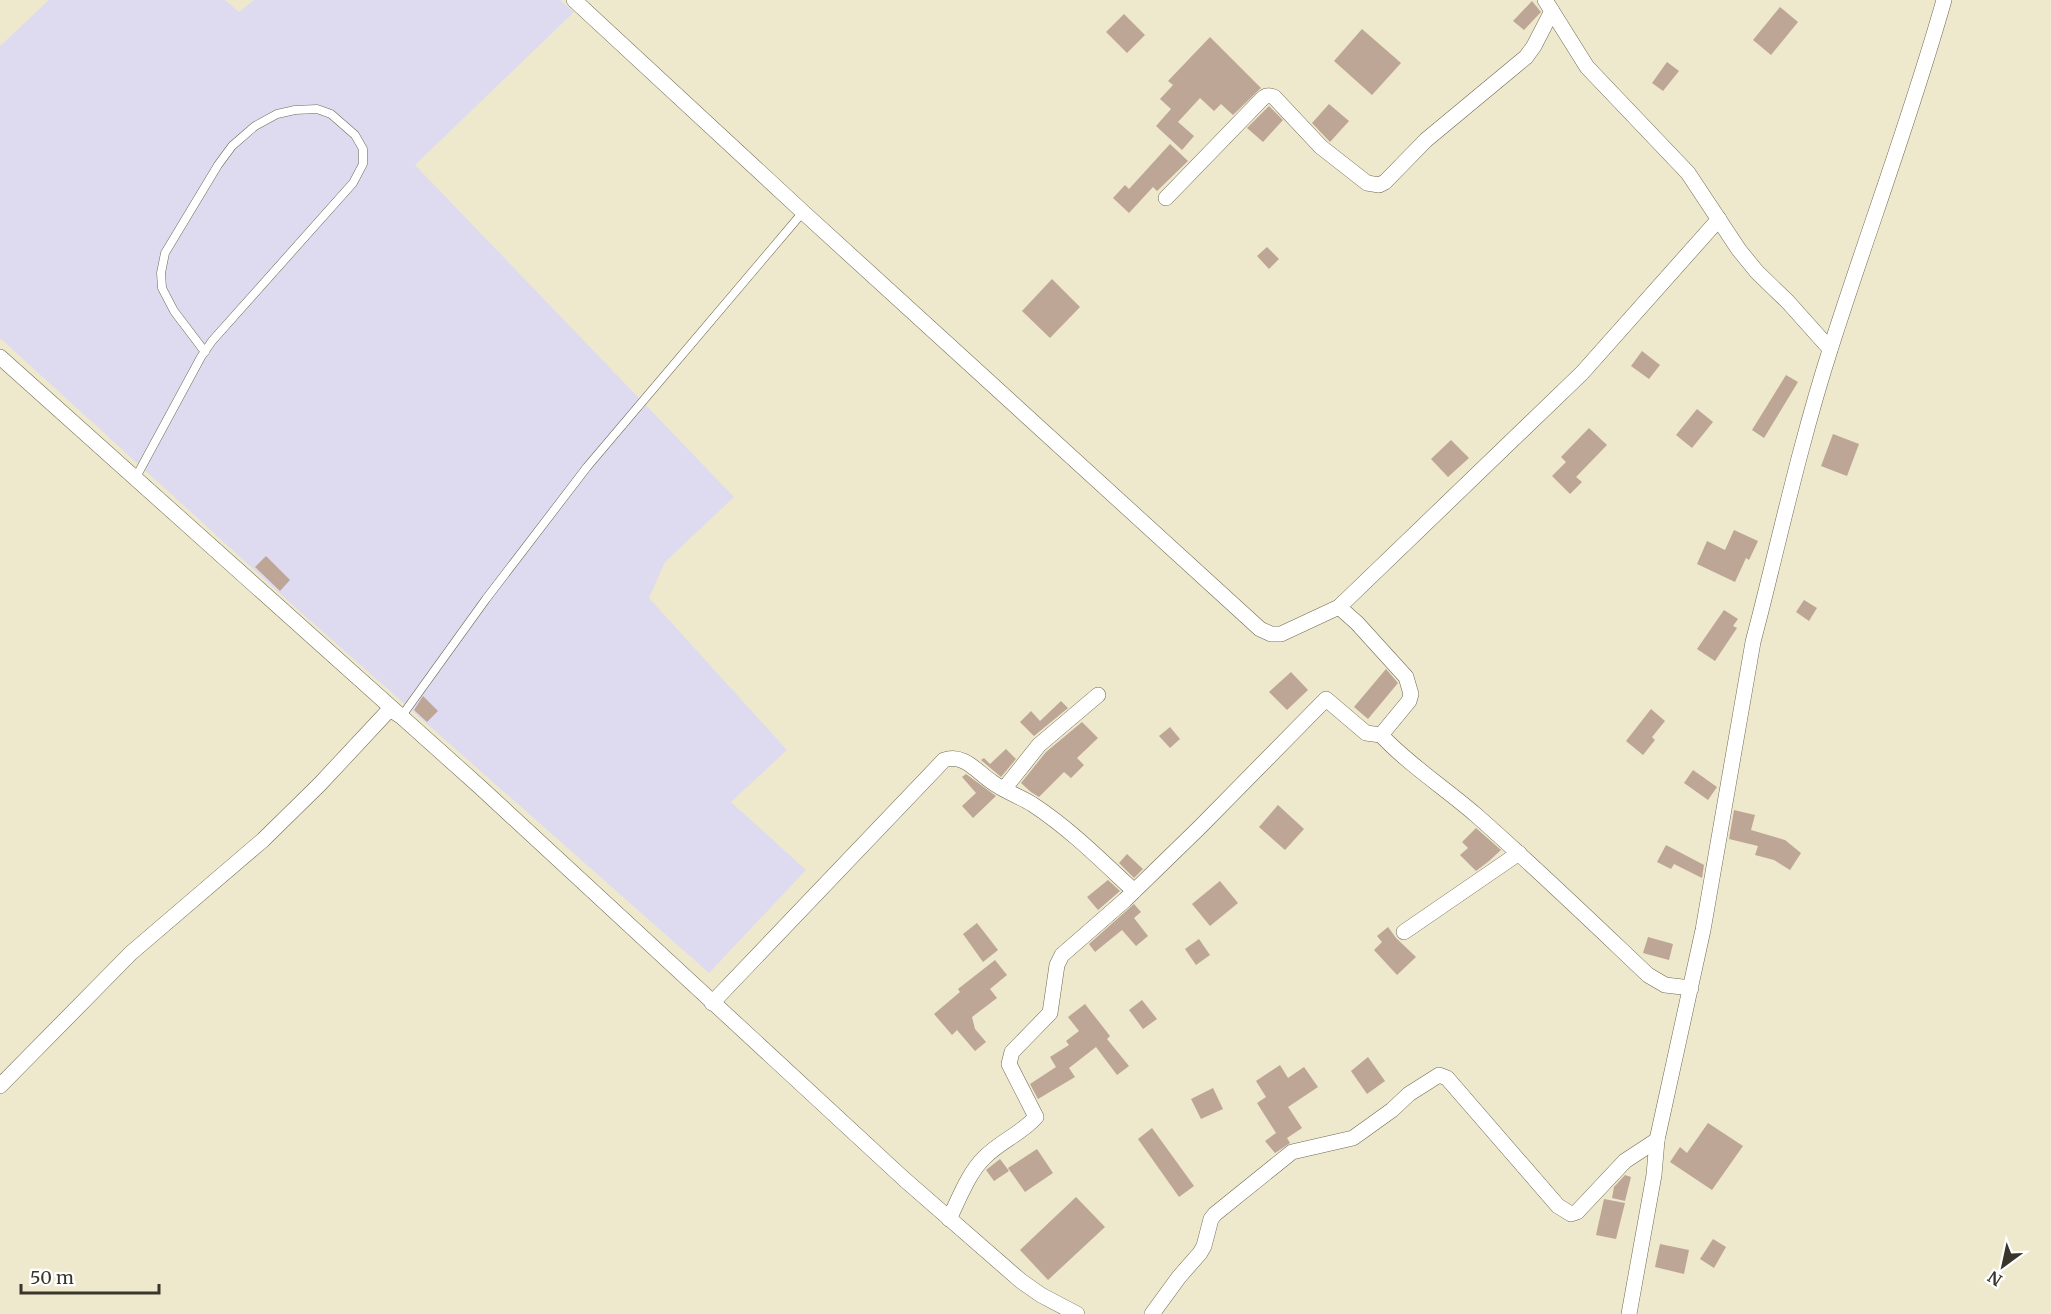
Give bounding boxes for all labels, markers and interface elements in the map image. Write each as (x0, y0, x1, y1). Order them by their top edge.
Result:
north arrow (1973, 1236, 2033, 1296)
scale bar (21, 1257, 159, 1295)
text: 50 m (30, 1266, 74, 1289)
text: N (1984, 1267, 2006, 1290)

